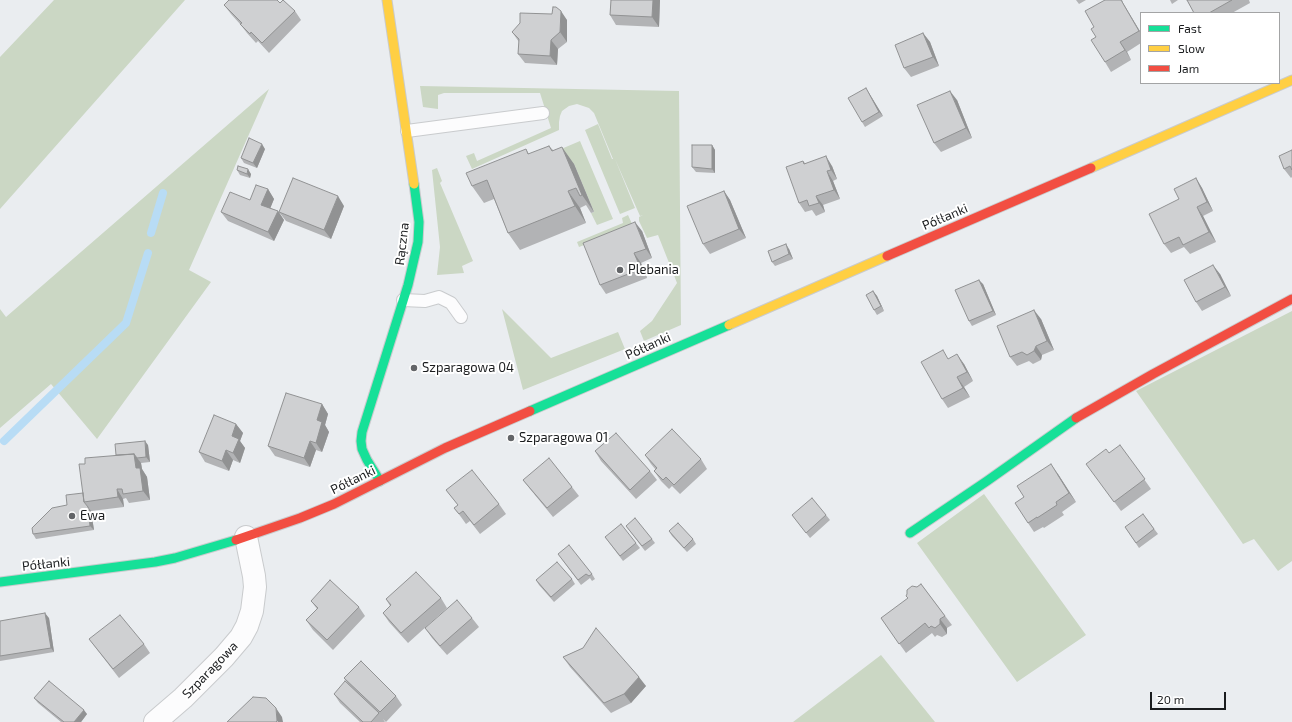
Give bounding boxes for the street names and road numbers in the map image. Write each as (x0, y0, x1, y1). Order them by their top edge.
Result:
street label: Półłanki (920, 200, 970, 234)
street label: Rączna (392, 222, 412, 266)
street label: Półłanki (623, 329, 673, 363)
street label: Półłanki (328, 462, 378, 498)
street label: Półłanki (21, 554, 71, 574)
street label: Szparagowa (179, 638, 241, 702)

